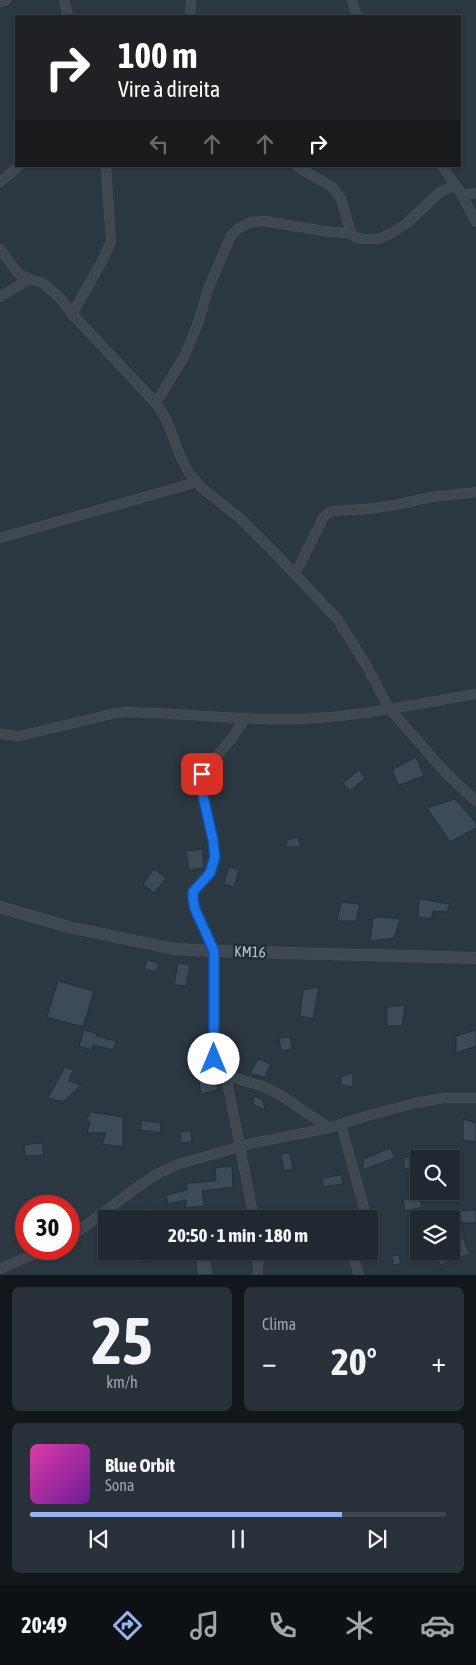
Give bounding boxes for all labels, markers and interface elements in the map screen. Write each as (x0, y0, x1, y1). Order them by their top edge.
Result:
icon: right (35, 35, 100, 100)
text: 100 m (118, 35, 197, 75)
text: Vire à direita (118, 76, 220, 102)
icon: left (145, 130, 173, 158)
icon: ahead (198, 130, 226, 158)
icon: ahead (251, 130, 279, 158)
icon: right (304, 130, 332, 158)
pin (181, 753, 223, 795)
icon: arrive (188, 760, 216, 788)
street label: KM16 (234, 942, 266, 961)
position arrow (187, 1032, 239, 1084)
map controls (410, 1150, 460, 1260)
button: search (410, 1150, 460, 1200)
speed limit sign: 30 (15, 1195, 80, 1260)
button: layers (410, 1210, 460, 1260)
text: 20:50 · 1 min · 180 m (168, 1224, 308, 1246)
text: 25 (91, 1303, 153, 1378)
text: Clima (262, 1315, 296, 1333)
text: 20° (331, 1340, 377, 1383)
text: − (262, 1346, 277, 1378)
text: + (431, 1346, 446, 1378)
text: km/h (106, 1373, 138, 1391)
text: Blue Orbit (105, 1454, 175, 1476)
text: Sona (105, 1476, 134, 1494)
icon: previous (85, 1525, 113, 1553)
icon: pause (224, 1525, 252, 1553)
icon: next (363, 1525, 391, 1553)
icon: directions (110, 1608, 145, 1643)
icon: music (187, 1608, 222, 1643)
icon: phone (265, 1608, 300, 1643)
icon: climate (342, 1608, 377, 1643)
icon: car (420, 1608, 455, 1643)
text: 20:49 (21, 1612, 67, 1638)

